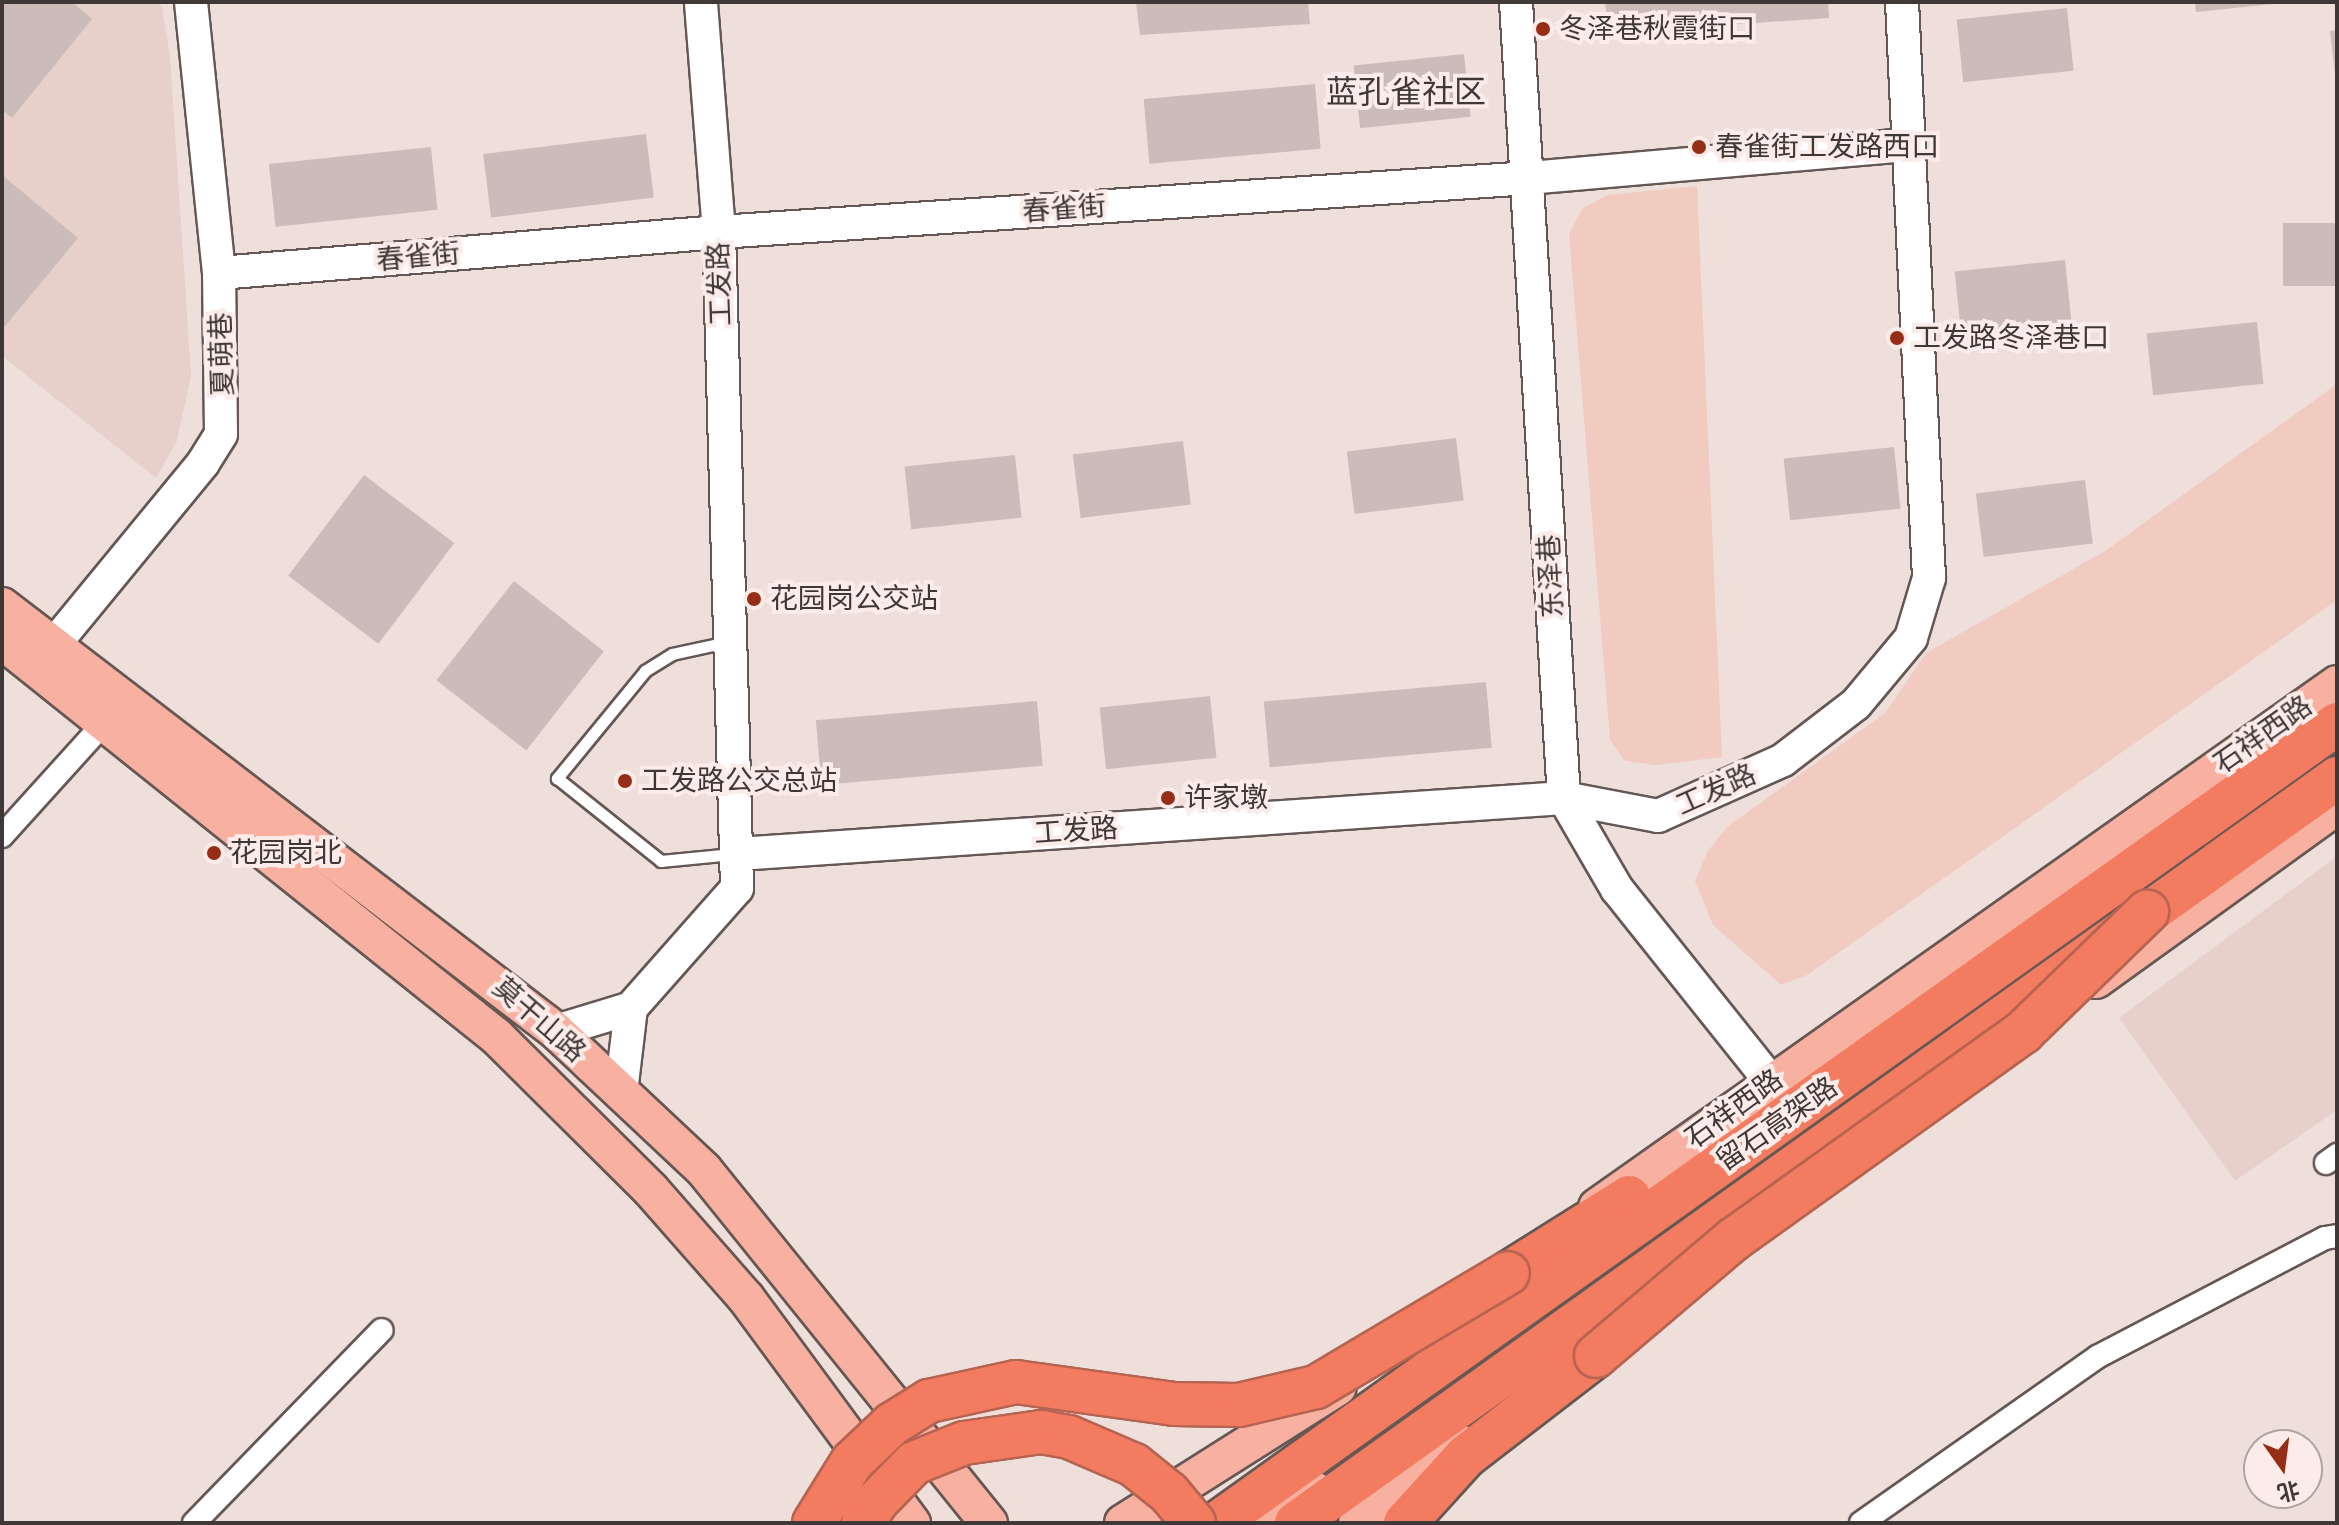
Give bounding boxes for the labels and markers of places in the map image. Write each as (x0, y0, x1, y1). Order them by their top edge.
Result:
place label: 冬泽巷秋霞街口 (1559, 12, 1755, 46)
marker: 冬泽巷秋霞街口 (1534, 20, 1552, 38)
place label: 春雀街工发路西口 (1715, 130, 1939, 164)
marker: 春雀街工发路西口 (1690, 138, 1708, 156)
place label: 工发路冬泽巷口 (1913, 321, 2109, 355)
marker: 工发路冬泽巷口 (1888, 329, 1906, 347)
place label: 花园岗公交站 (770, 582, 938, 616)
marker: 花园岗公交站 (745, 590, 763, 608)
place label: 工发路公交总站 (641, 764, 837, 798)
marker: 工发路公交总站 (616, 772, 634, 790)
place label: 许家墩 (1184, 781, 1268, 815)
marker: 许家墩 (1159, 789, 1177, 807)
place label: 花园岗北 (230, 836, 342, 870)
marker: 花园岗北 (205, 844, 223, 862)

